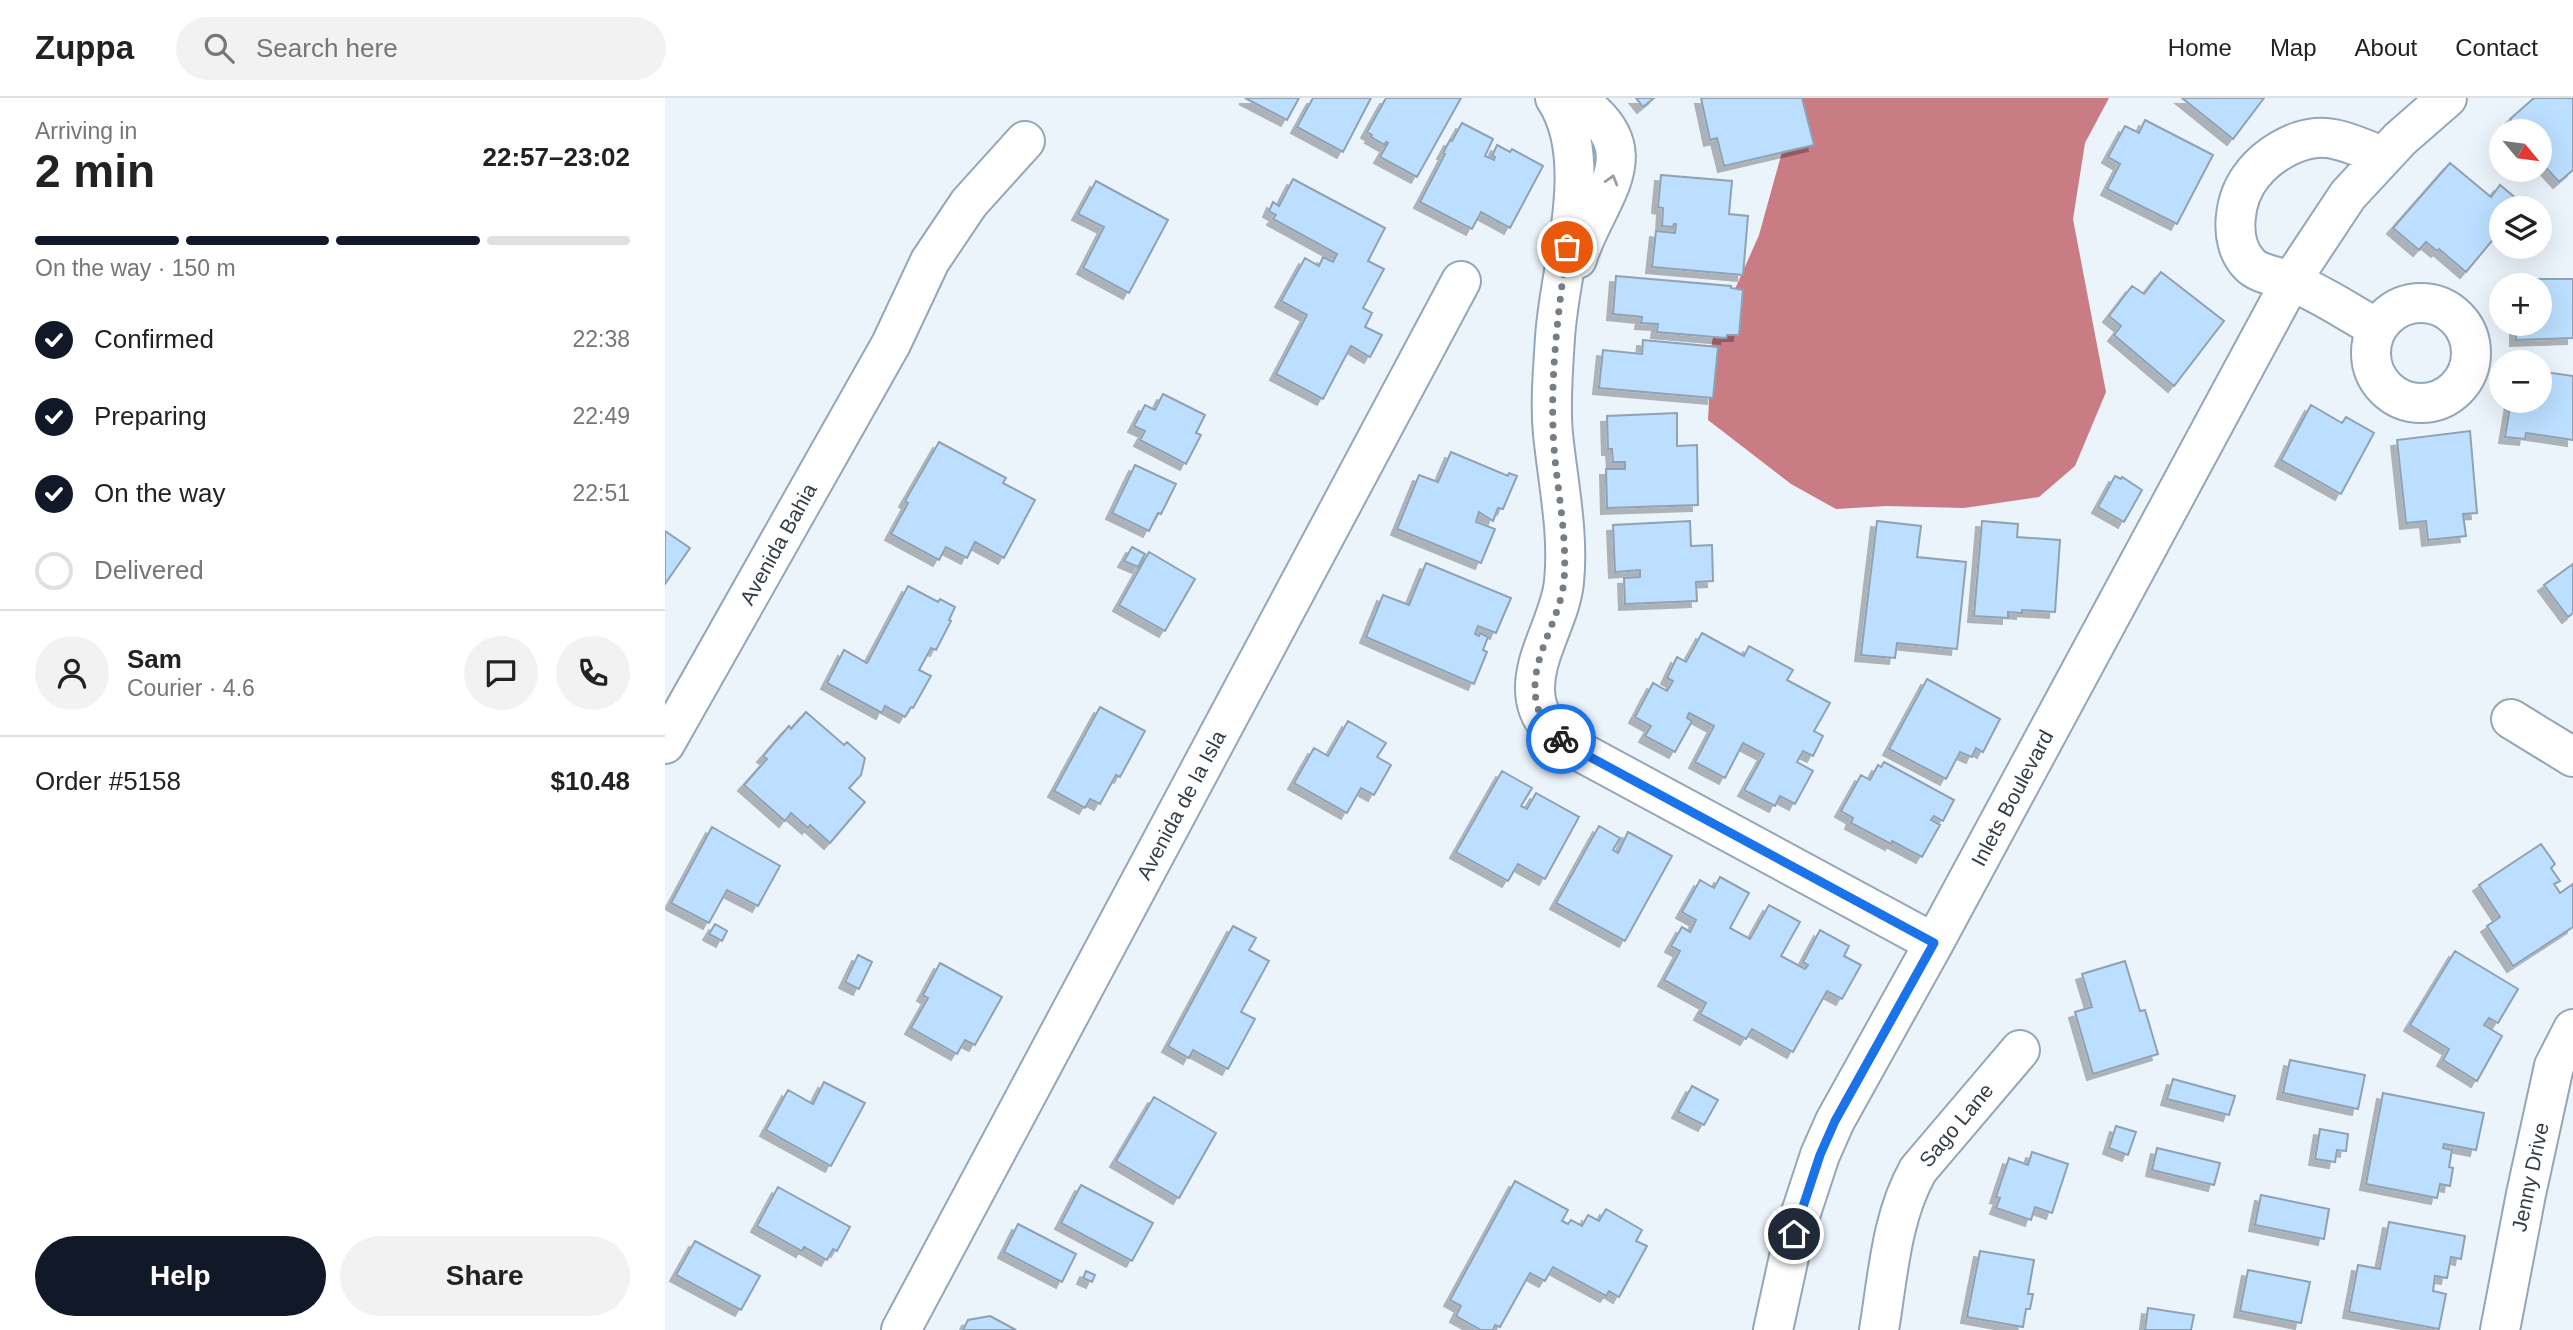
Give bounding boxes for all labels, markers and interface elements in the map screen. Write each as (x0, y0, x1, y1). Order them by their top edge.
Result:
search box (176, 17, 666, 80)
text: Zuppa (35, 29, 134, 66)
icon: search (200, 29, 238, 67)
text: Search here (256, 33, 398, 63)
text: Home (2168, 34, 2232, 61)
text: Map (2270, 34, 2317, 61)
text: About (2355, 34, 2417, 61)
text: Contact (2455, 34, 2538, 61)
text: Arriving in (35, 118, 137, 144)
north arrow (2489, 119, 2551, 182)
map controls (2489, 119, 2552, 413)
text: 22:57–23:02 (483, 142, 630, 172)
text: 2 min (35, 145, 155, 197)
one-way arrow (1604, 174, 1618, 186)
button: layers (2489, 196, 2552, 259)
pin (1537, 217, 1597, 277)
icon: bag (1548, 228, 1586, 266)
text: On the way · 150 m (35, 255, 236, 281)
button: + (2489, 273, 2552, 336)
icon: check (35, 321, 73, 359)
text: Confirmed (94, 324, 214, 354)
text: 22:38 (572, 326, 630, 352)
button: − (2489, 350, 2552, 413)
icon: check (35, 398, 73, 436)
text: Preparing (94, 401, 207, 431)
text: 22:49 (572, 403, 630, 429)
icon: check (35, 475, 73, 513)
text: On the way (94, 478, 226, 508)
street label: Avenida Bahia (735, 479, 821, 609)
text: 22:51 (572, 480, 630, 506)
text: Delivered (94, 555, 204, 585)
button: person (35, 636, 109, 710)
button: chat (464, 636, 538, 710)
button: phone (556, 636, 630, 710)
text: Sam (127, 644, 182, 674)
text: Courier · 4.6 (127, 675, 255, 701)
courier (1526, 704, 1596, 774)
icon: bike (1542, 720, 1580, 758)
street label: Avenida de la Isla (1132, 726, 1230, 883)
street label: Inlets Boulevard (1966, 726, 2058, 870)
text: Order #5158 (35, 766, 181, 796)
text: $10.48 (550, 766, 630, 796)
street label: Sago Lane (1915, 1079, 1997, 1171)
street label: Jenny Drive (2507, 1120, 2553, 1234)
pin (1764, 1204, 1824, 1264)
icon: home (1775, 1215, 1813, 1253)
button: Help (35, 1236, 326, 1316)
button: Share (340, 1236, 630, 1316)

